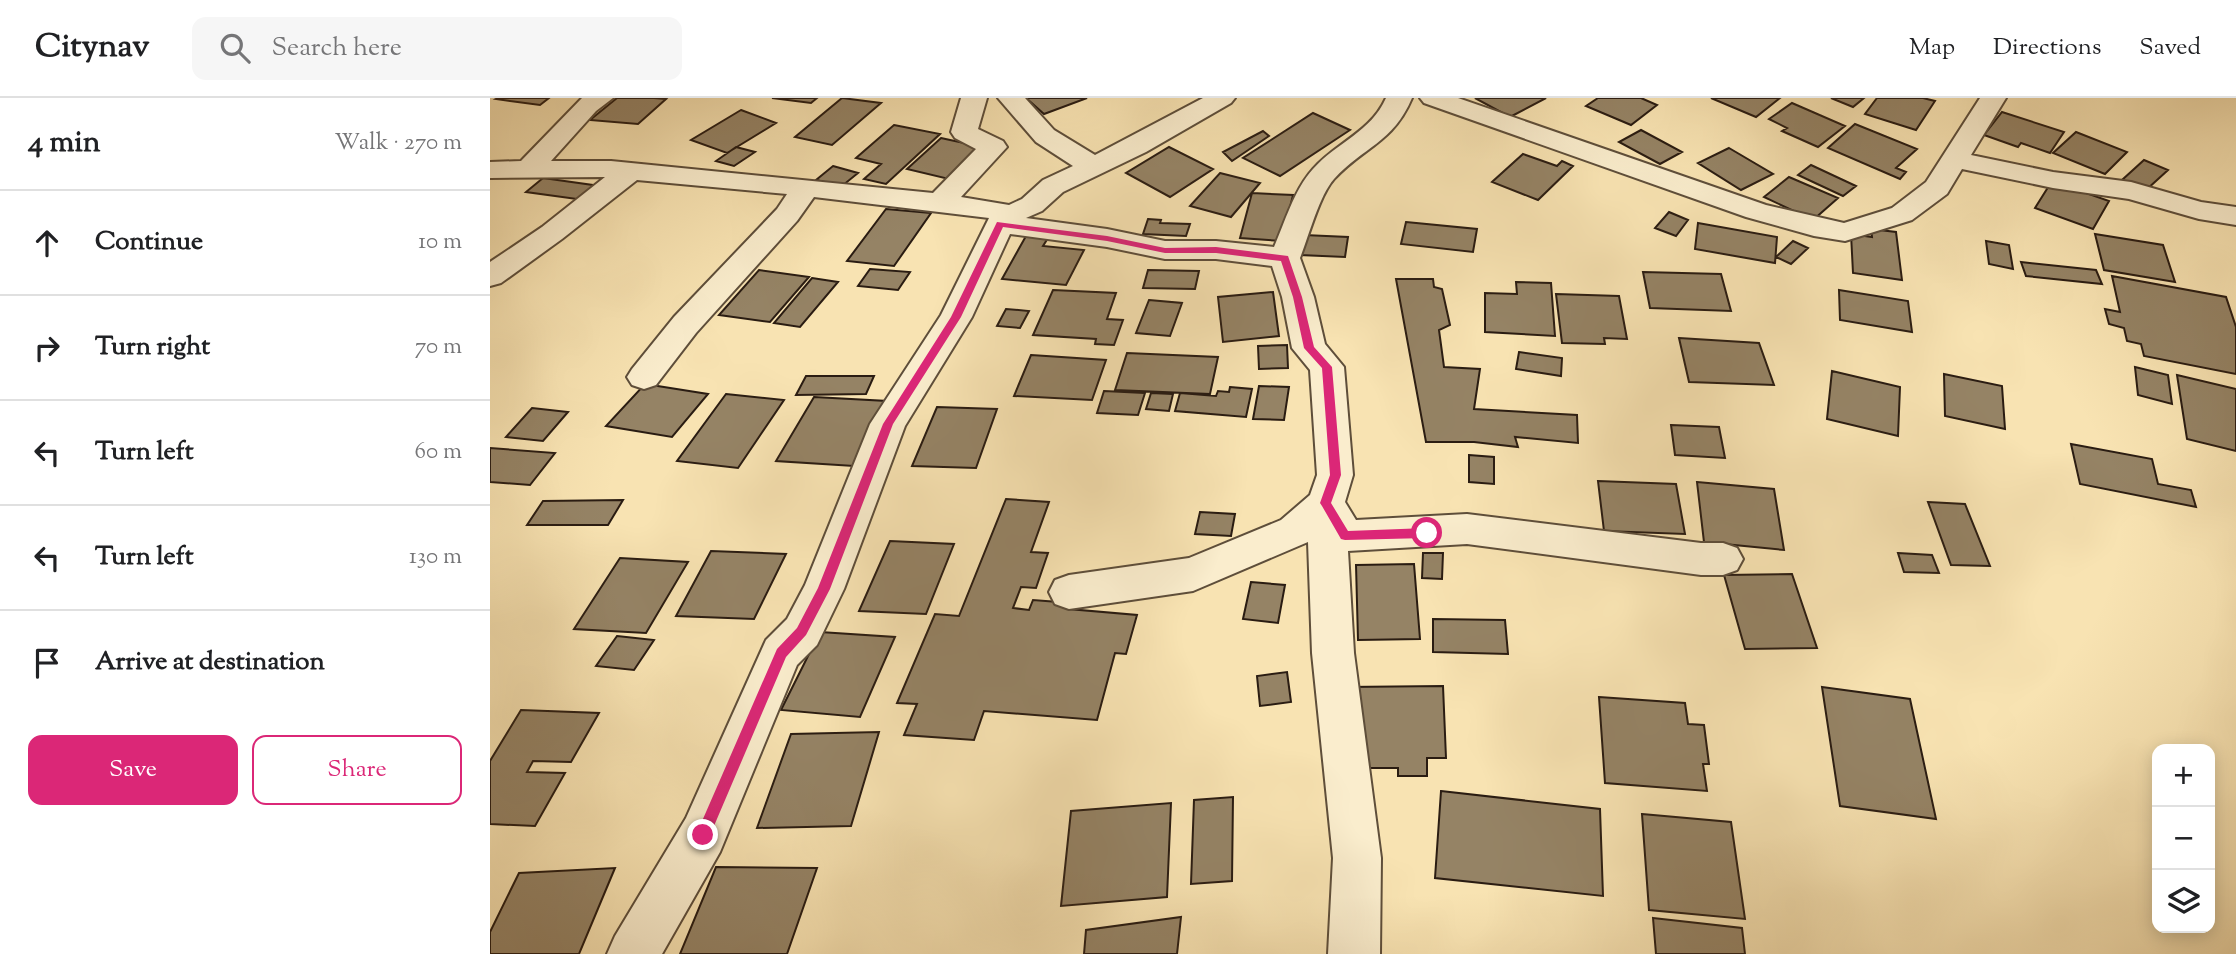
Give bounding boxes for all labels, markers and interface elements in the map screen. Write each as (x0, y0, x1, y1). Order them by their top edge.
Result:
search box (192, 17, 682, 80)
text: Citynav (35, 24, 150, 72)
icon: search (216, 29, 254, 67)
text: Search here (272, 30, 402, 67)
text: Map (1909, 31, 1955, 65)
text: Directions (1993, 31, 2101, 65)
text: Saved (2139, 31, 2201, 65)
text: 4 min (28, 122, 101, 165)
text: Walk · 270 m (334, 127, 462, 160)
icon: ahead (28, 224, 66, 262)
text: Continue (95, 224, 203, 261)
text: 10 m (418, 226, 462, 259)
icon: right (28, 329, 66, 367)
text: Turn right (95, 329, 210, 366)
text: 70 m (415, 331, 462, 364)
icon: left (28, 434, 66, 472)
text: Turn left (95, 434, 194, 471)
text: 60 m (414, 436, 462, 469)
route start (1411, 517, 1442, 548)
icon: left (28, 539, 66, 577)
text: Turn left (95, 539, 194, 576)
text: 130 m (409, 541, 462, 574)
icon: arrive (28, 644, 66, 682)
text: Arrive at destination (95, 644, 325, 681)
button: Save (28, 735, 238, 805)
button: Share (252, 735, 462, 805)
map controls (2152, 744, 2215, 933)
button: + (2152, 744, 2215, 807)
button: − (2152, 807, 2215, 870)
route end (687, 819, 718, 850)
button: layers (2152, 870, 2215, 933)

